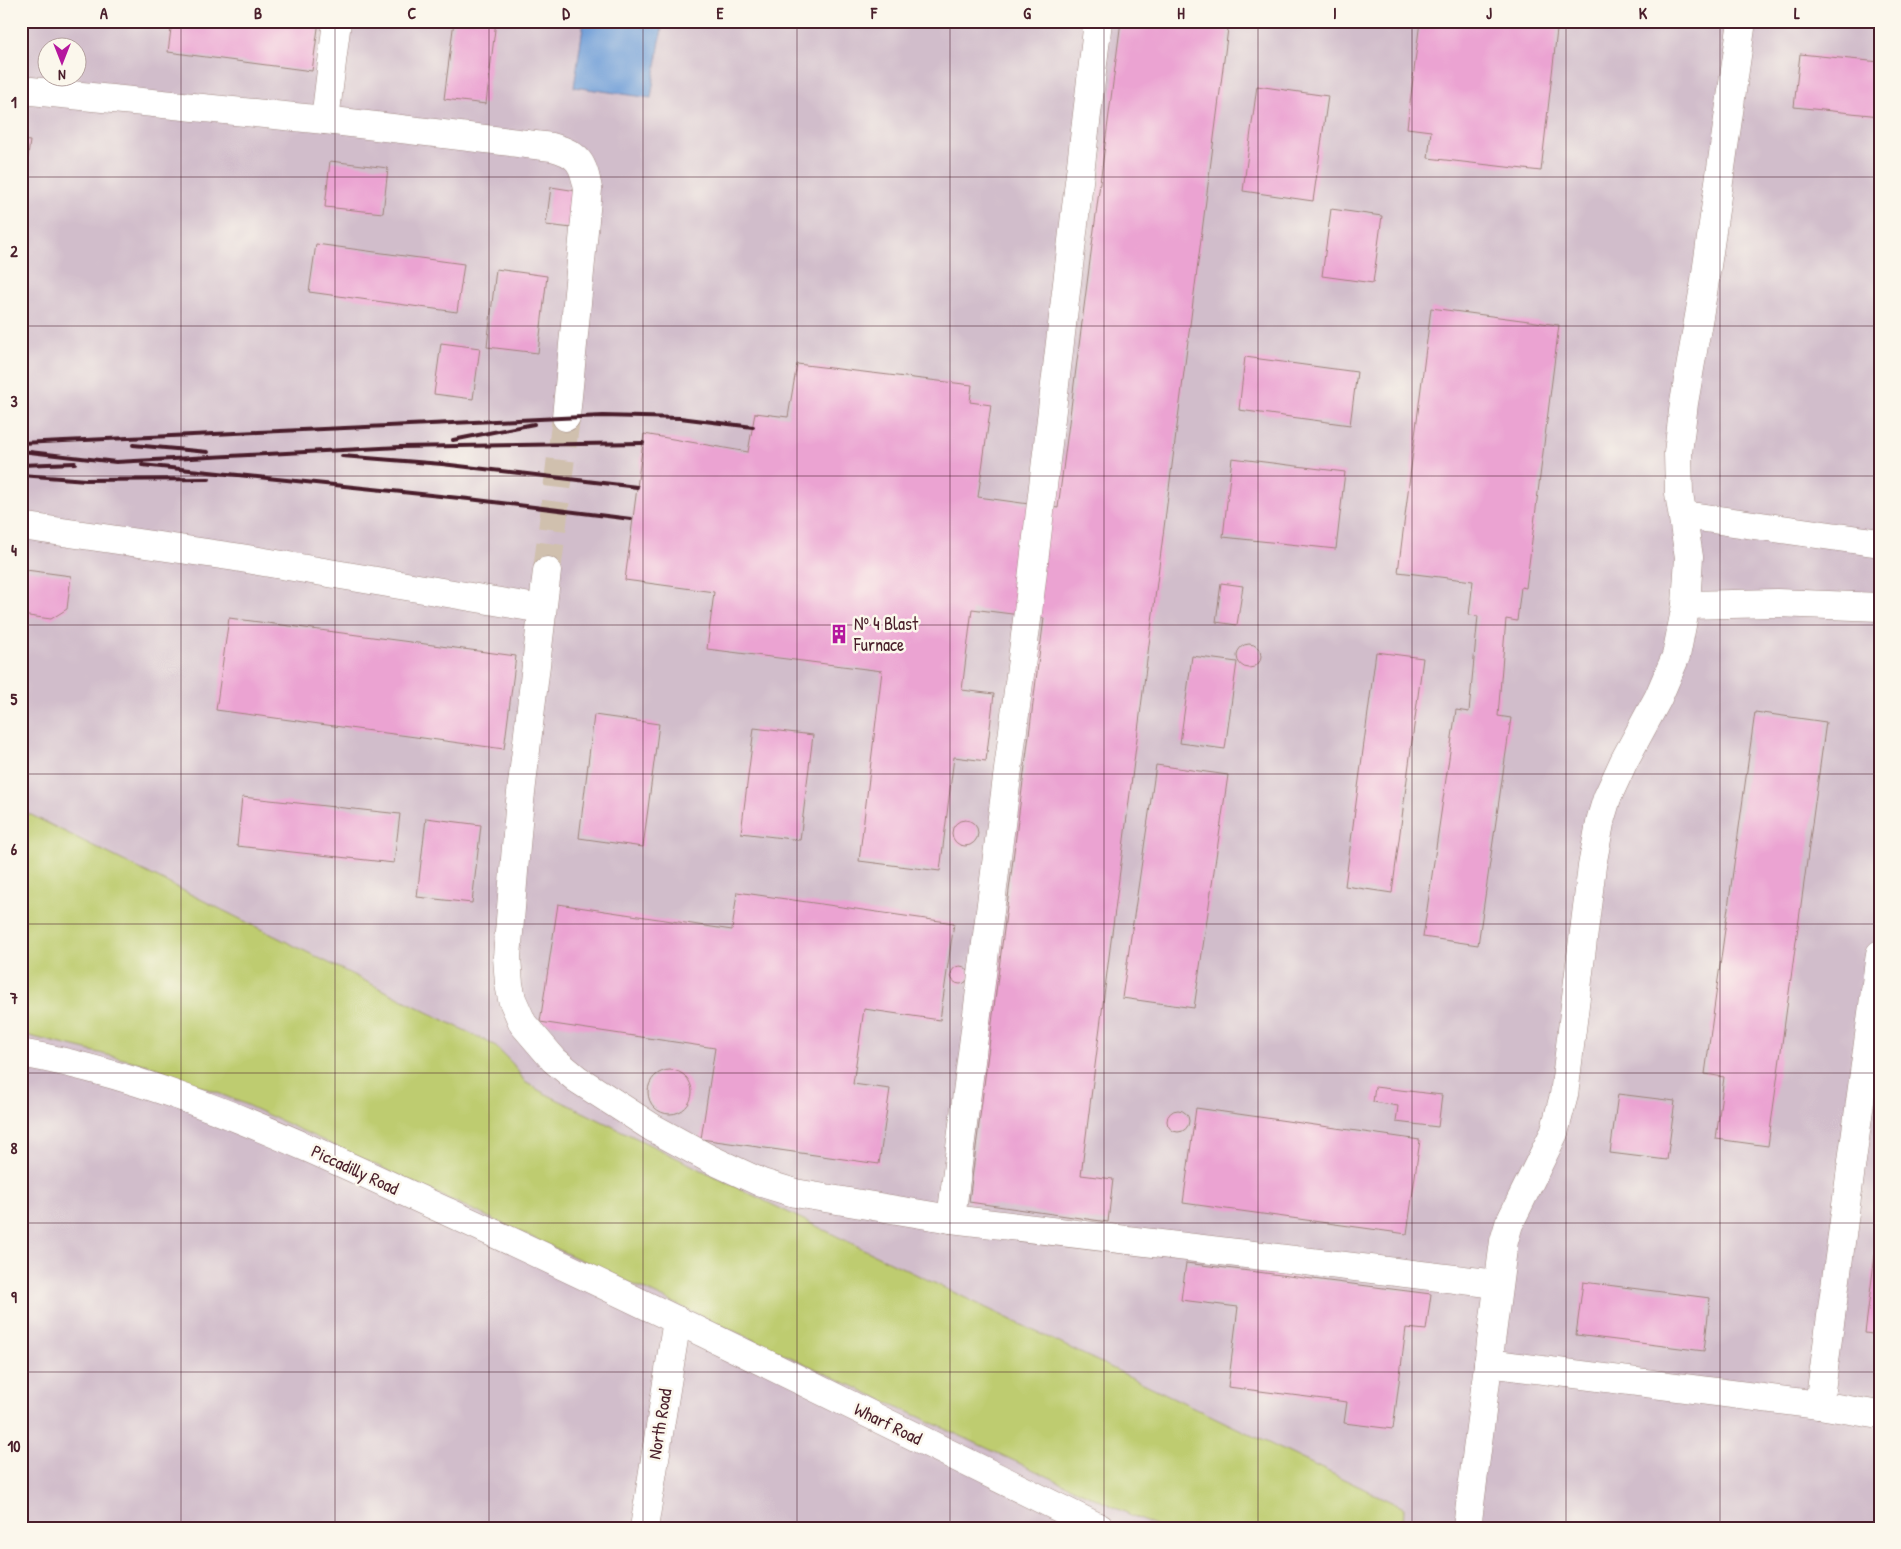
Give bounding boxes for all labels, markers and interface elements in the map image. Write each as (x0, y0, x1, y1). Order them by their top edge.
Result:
text: A (100, 2, 108, 24)
text: B (254, 2, 262, 24)
text: C (408, 2, 417, 24)
text: D (562, 2, 570, 24)
text: E (716, 2, 724, 24)
text: F (870, 2, 878, 24)
text: G (1023, 2, 1031, 24)
text: H (1177, 2, 1185, 24)
text: I (1333, 2, 1337, 24)
text: J (1486, 2, 1492, 24)
text: K (1639, 2, 1648, 24)
text: L (1794, 2, 1800, 24)
north arrow (38, 38, 88, 88)
text: N (58, 66, 66, 85)
text: 1 (11, 91, 17, 113)
text: 2 (10, 240, 18, 262)
text: 3 (10, 390, 18, 412)
text: 4 (11, 539, 17, 561)
place label: Nº 4 Blast Furnace (853, 611, 919, 657)
building icon: Nº 4 Blast Furnace (828, 623, 850, 645)
text: 5 (11, 688, 18, 710)
text: 6 (11, 838, 18, 860)
text: 7 (9, 987, 18, 1009)
text: 8 (11, 1137, 18, 1159)
street label: Piccadilly Road (307, 1138, 403, 1201)
text: 9 (11, 1286, 17, 1308)
street label: North Road (642, 1387, 677, 1461)
street label: Wharf Road (850, 1396, 926, 1451)
text: 10 (8, 1435, 20, 1457)

